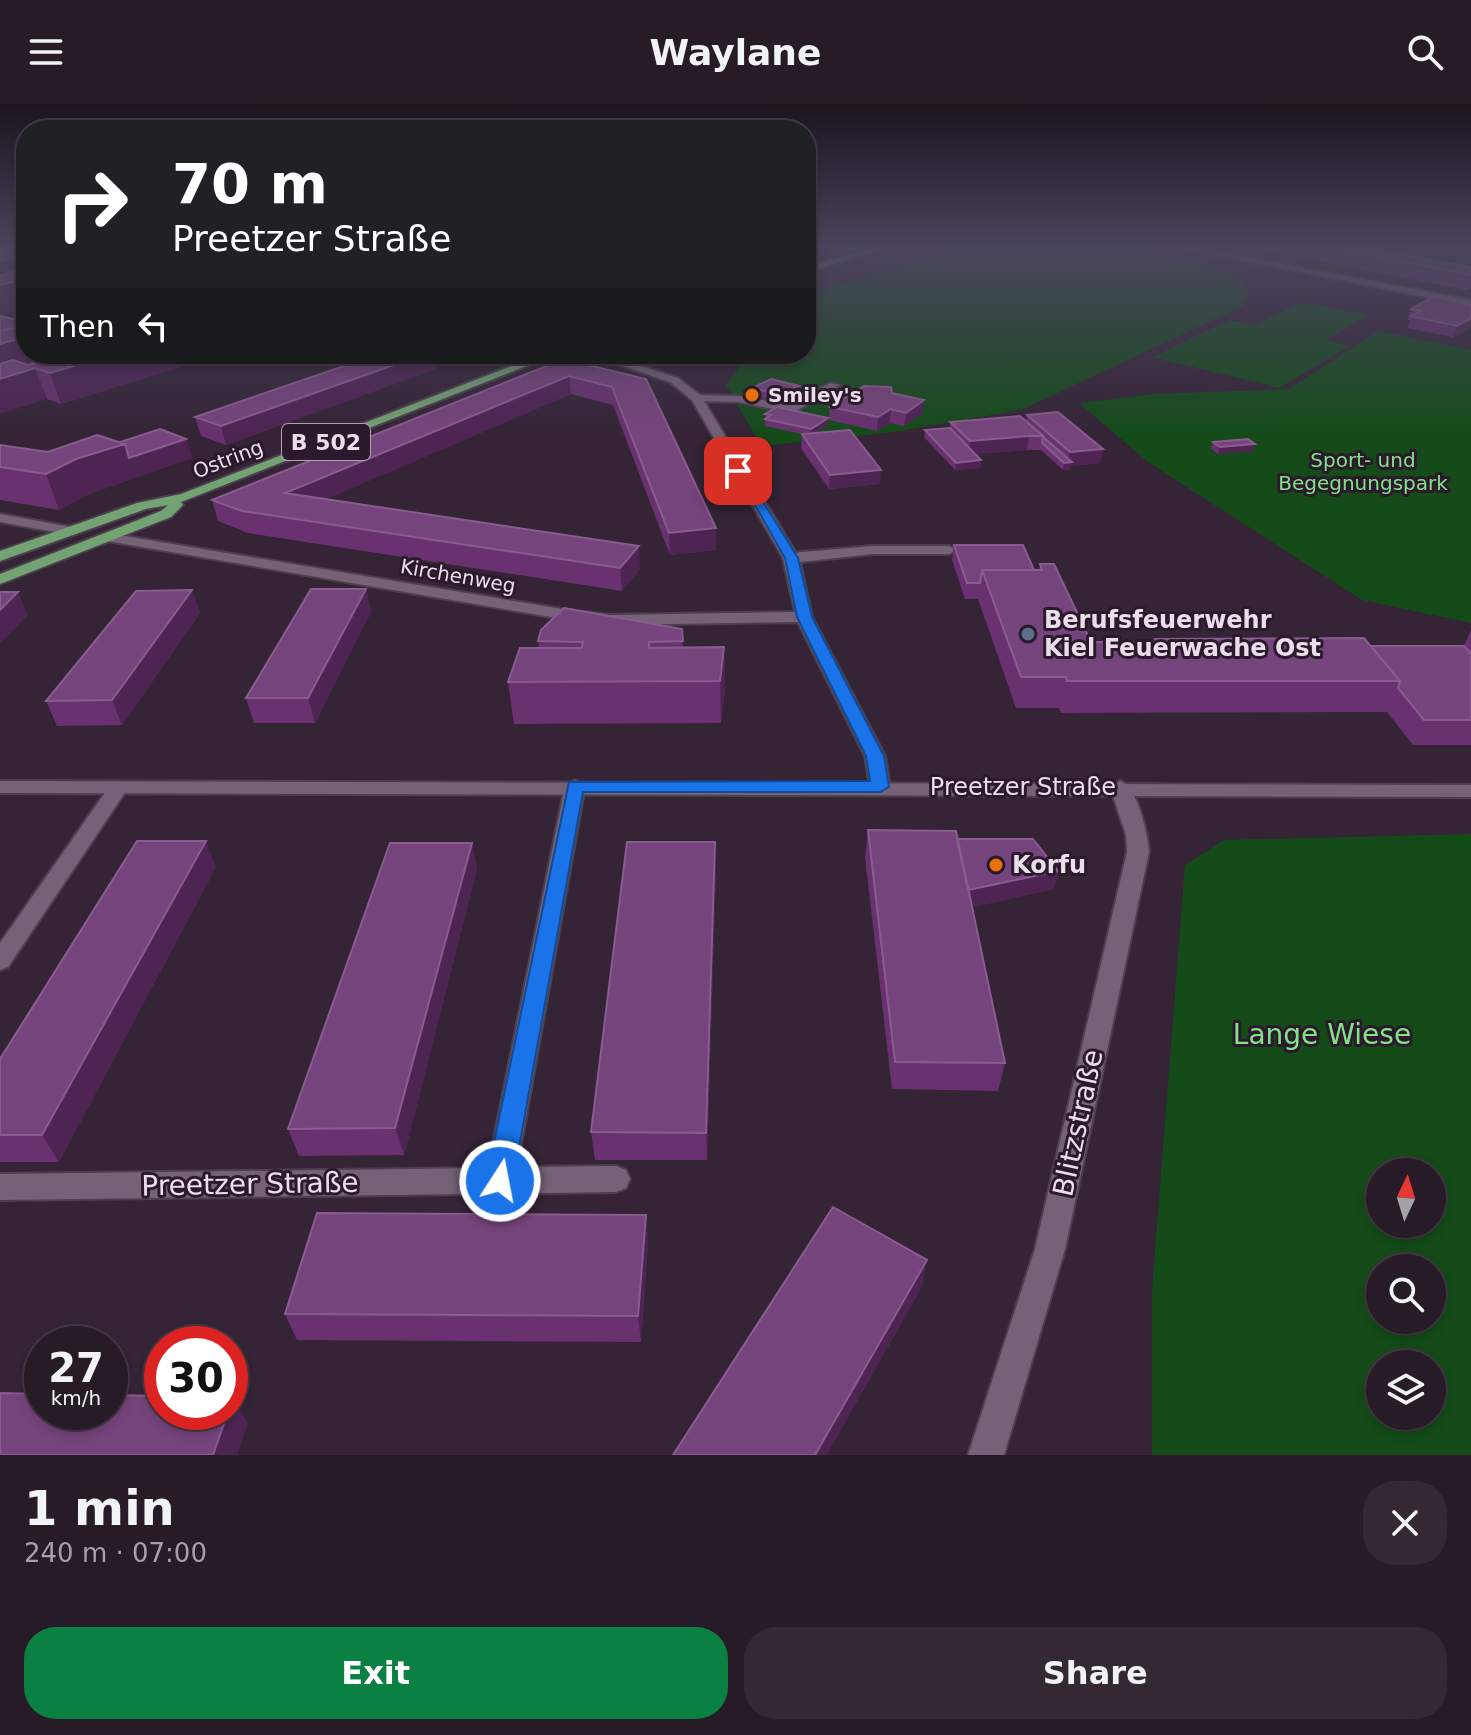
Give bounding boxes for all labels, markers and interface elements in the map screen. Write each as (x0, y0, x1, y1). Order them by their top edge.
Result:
icon: menu (24, 30, 68, 74)
icon: search (1403, 30, 1447, 74)
text: Waylane (650, 32, 821, 73)
text: 70 m (172, 151, 328, 216)
icon: right (40, 152, 144, 256)
text: Preetzer Straße (172, 218, 451, 259)
icon: left (131, 304, 175, 348)
text: Then (40, 309, 115, 344)
place label: Smiley's (768, 383, 862, 407)
marker: Smiley's (743, 386, 761, 404)
road number: B 502 (282, 424, 370, 460)
street label: Ostring (190, 435, 266, 483)
pin (704, 437, 772, 505)
park label: Sport- und Begegnungspark (1278, 448, 1448, 495)
icon: arrive (716, 449, 760, 493)
street label: Kirchenweg (399, 554, 517, 598)
place label: Berufsfeuerwehr Kiel Feuerwache Ost (1044, 606, 1321, 662)
marker: Berufsfeuerwehr Kiel Feuerwache Ost (1019, 625, 1037, 643)
street label: Preetzer Straße (930, 773, 1116, 801)
place label: Korfu (1012, 851, 1086, 879)
marker: Korfu (987, 856, 1005, 874)
park label: Lange Wiese (1233, 1018, 1411, 1051)
street label: Blitzstraße (1046, 1046, 1110, 1200)
position arrow (458, 1139, 542, 1223)
north arrow (1366, 1158, 1446, 1238)
map controls (1366, 1158, 1446, 1430)
street label: Preetzer Straße (141, 1166, 359, 1202)
button: search (1366, 1254, 1446, 1334)
speed limit sign: 30 (144, 1326, 248, 1430)
text: 27 (48, 1345, 104, 1391)
button: layers (1366, 1350, 1446, 1430)
text: km/h (51, 1386, 101, 1410)
text: 1 min (24, 1480, 175, 1536)
button: close (1363, 1481, 1447, 1565)
text: 240 m · 07:00 (24, 1538, 207, 1568)
button: Exit (24, 1627, 728, 1719)
button: Share (744, 1627, 1447, 1719)

